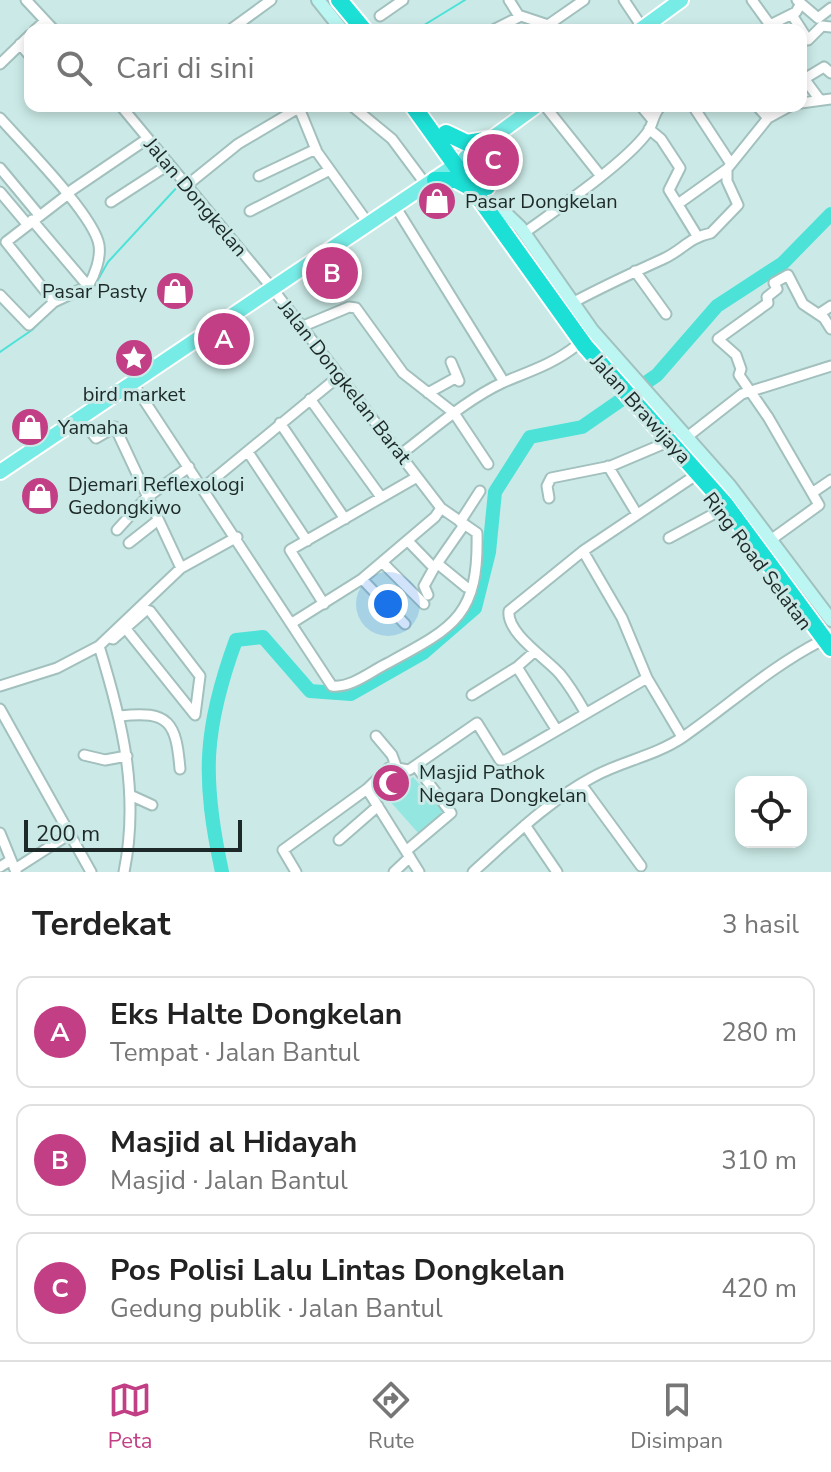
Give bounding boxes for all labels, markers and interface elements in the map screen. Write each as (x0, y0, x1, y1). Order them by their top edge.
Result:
search box (24, 24, 807, 112)
icon: search (52, 46, 96, 90)
text: Cari di sini (116, 48, 255, 89)
pin: C (467, 130, 519, 190)
street label: Jalan Dongkelan (137, 131, 253, 262)
shop icon: Pasar Dongkelan (416, 180, 458, 222)
place label: Pasar Dongkelan (465, 188, 618, 215)
pin: B (306, 243, 358, 303)
shop icon: Pasar Pasty (154, 270, 196, 312)
place label: Pasar Pasty (42, 278, 148, 305)
street label: Jalan Dongkelan Barat (271, 294, 418, 471)
pin: A (198, 309, 250, 369)
place icon: bird market (113, 337, 155, 379)
street label: Jalan Brawijaya (584, 348, 697, 470)
place label: bird market (83, 381, 186, 408)
shop icon: Yamaha (9, 406, 51, 448)
place label: Yamaha (57, 414, 129, 441)
place label: Djemari Reflexologi Gedongkiwo (68, 471, 244, 521)
shop icon: Djemari Reflexologi Gedongkiwo (19, 475, 61, 517)
street label: Ring Road Selatan (697, 487, 818, 636)
your location (368, 584, 408, 624)
place label: Masjid Pathok Negara Dongkelan (419, 759, 587, 809)
mosque icon: Masjid Pathok Negara Dongkelan (370, 762, 412, 804)
map controls (735, 776, 807, 848)
button: locate (735, 776, 807, 848)
scale bar (24, 816, 242, 852)
text: 200 m (36, 819, 100, 849)
text: Terdekat (32, 901, 170, 947)
text: 3 hasil (722, 907, 799, 942)
text: Eks Halte Dongkelan (110, 994, 402, 1035)
text: A (50, 1015, 70, 1050)
text: 280 m (721, 1015, 797, 1050)
text: Tempat · Jalan Bantul (110, 1035, 360, 1070)
text: Masjid al Hidayah (110, 1122, 357, 1163)
text: B (51, 1143, 69, 1178)
text: 310 m (721, 1143, 797, 1178)
text: Masjid · Jalan Bantul (110, 1163, 348, 1198)
text: Pos Polisi Lalu Lintas Dongkelan (110, 1250, 565, 1291)
text: C (51, 1271, 69, 1306)
text: 420 m (721, 1271, 797, 1306)
text: Gedung publik · Jalan Bantul (110, 1291, 443, 1326)
tab: Peta (108, 1378, 152, 1456)
tab: Rute (368, 1378, 414, 1456)
tab: Disimpan (630, 1378, 723, 1456)

